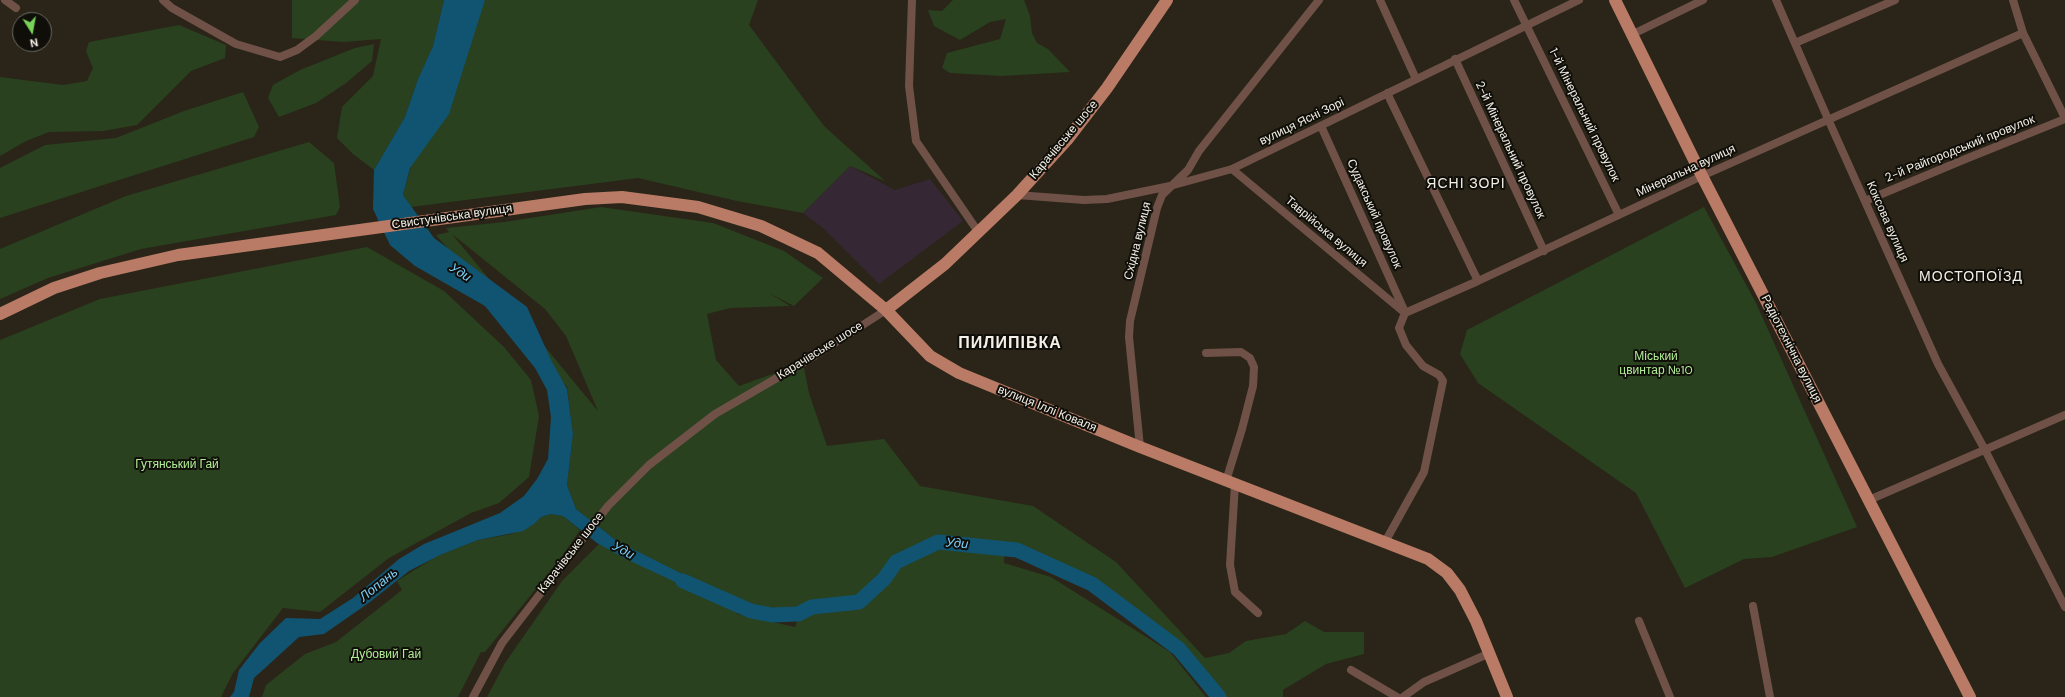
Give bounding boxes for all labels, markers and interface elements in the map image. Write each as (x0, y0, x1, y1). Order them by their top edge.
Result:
north arrow (12, 12, 52, 52)
text: N (29, 35, 39, 50)
street label: 1-й Мінеральний провулок (1545, 46, 1623, 184)
street label: 2-й Мінеральний провулок (1472, 79, 1548, 221)
street label: вулиця Ясні Зорі (1257, 95, 1347, 149)
street label: Карачівське шосе (1027, 98, 1101, 182)
street label: 2-й Райгородський провулок (1883, 112, 2037, 186)
street label: Мінеральна вулиця (1634, 142, 1738, 200)
street label: Судакський провулок (1343, 157, 1405, 271)
district label: ЯСНІ ЗОРІ (1426, 176, 1506, 192)
street label: Коксова вулиця (1863, 179, 1911, 265)
street label: Таврійська вулиця (1282, 194, 1370, 270)
street label: Свистунівська вулиця (391, 201, 513, 233)
street label: Східна вулиця (1121, 201, 1155, 281)
water label: Уди (446, 260, 474, 286)
district label: МОСТОПОЇЗД (1919, 269, 2023, 285)
street label: Радіотехнічна вулиця (1758, 293, 1824, 405)
street label: Карачівське шосе (774, 319, 866, 383)
district label: ПИЛИПІВКА (958, 334, 1062, 354)
park label: Міський цвинтар №10 (1619, 350, 1693, 378)
street label: вулиця Іллі Коваля (995, 383, 1099, 435)
park label: Гутянський Гай (135, 458, 219, 472)
street label: Карачівське шосе (535, 510, 607, 596)
water label: Уди (945, 535, 969, 553)
water label: Уди (609, 539, 637, 563)
water label: Лопань (357, 565, 401, 605)
park label: Дубовий Гай (351, 648, 421, 662)

